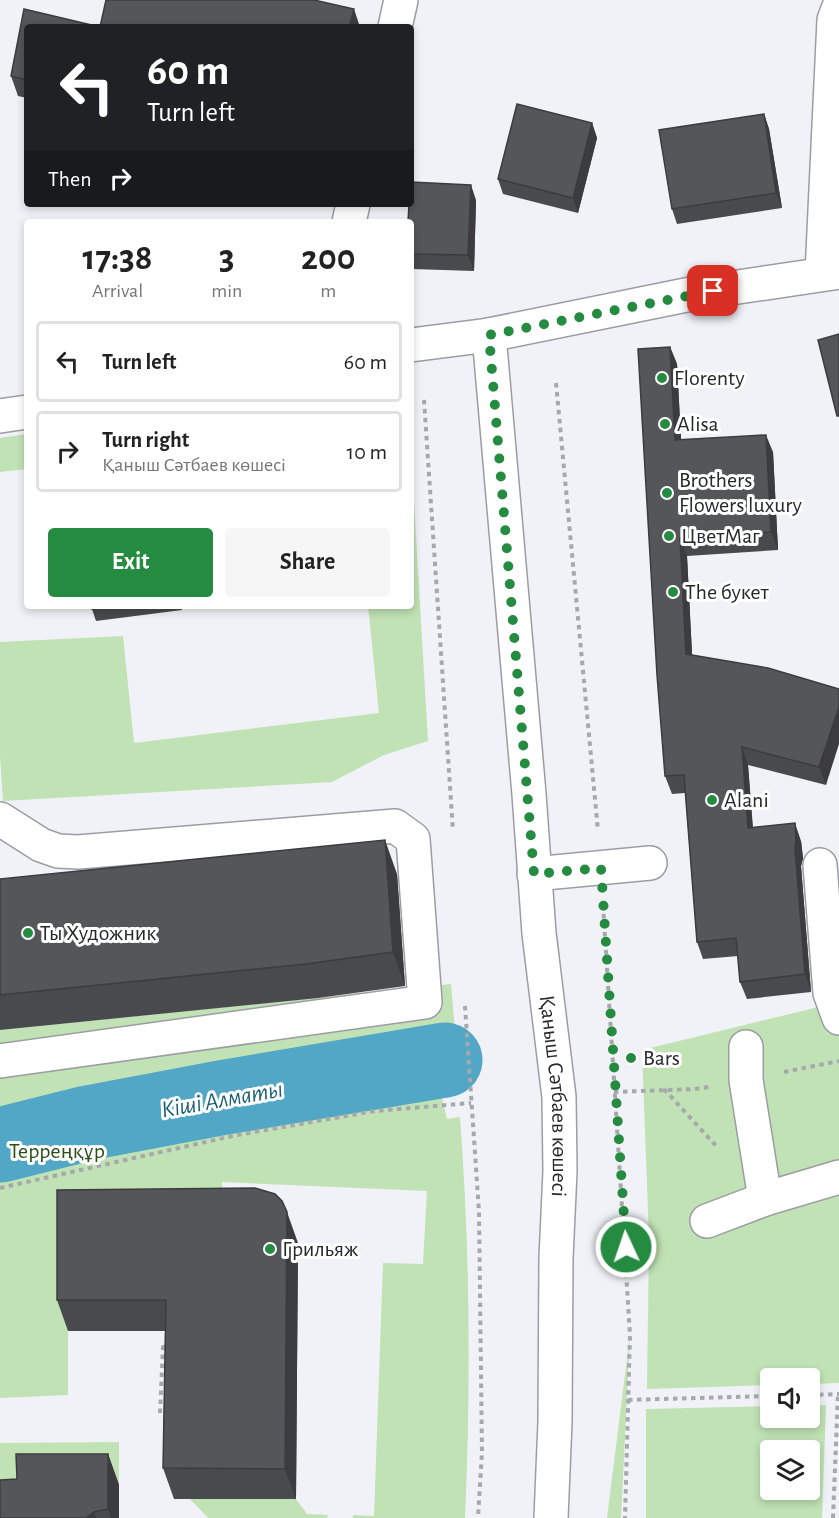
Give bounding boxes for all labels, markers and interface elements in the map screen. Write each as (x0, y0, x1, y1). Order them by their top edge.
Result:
icon: left (48, 48, 126, 126)
text: 60 m (147, 50, 229, 92)
text: Turn left (147, 99, 235, 126)
icon: right (104, 162, 137, 195)
text: Then (48, 168, 92, 190)
text: 17:38 (83, 240, 153, 276)
text: 3 (219, 240, 235, 276)
text: 200 (301, 240, 355, 276)
pin (687, 265, 738, 316)
icon: arrive (696, 274, 729, 307)
text: Arrival (92, 281, 143, 301)
text: min (211, 281, 242, 301)
text: m (320, 281, 336, 301)
icon: left (51, 345, 84, 378)
text: Turn left (102, 351, 176, 373)
text: 60 m (344, 351, 387, 373)
place label: Florenty (674, 367, 745, 389)
marker: Florenty (655, 371, 669, 385)
place label: Alisa (677, 413, 719, 435)
marker: Alisa (658, 417, 672, 431)
text: Turn right (102, 429, 189, 451)
icon: right (51, 435, 84, 468)
text: 10 m (347, 441, 387, 463)
text: Қаныш Сәтбаев көшесі (102, 455, 286, 475)
place label: Brothers Flowers luxury (679, 469, 803, 516)
marker: Brothers Flowers luxury (660, 486, 674, 500)
place label: ЦветМаг (681, 525, 760, 547)
button: Exit (48, 528, 213, 597)
button: Share (225, 528, 390, 597)
marker: ЦветМаг (662, 529, 676, 543)
place label: The букет (685, 581, 770, 603)
marker: The букет (666, 585, 680, 599)
place label: Alani (724, 789, 769, 811)
marker: Alani (705, 793, 719, 807)
place label: Ты Художник (40, 922, 156, 944)
marker: Ты Художник (21, 926, 35, 940)
street label: Қаныш Сәтбаев көшесі (536, 994, 571, 1197)
place label: Bars (643, 1047, 680, 1069)
marker: Bars (624, 1051, 638, 1065)
water label: Кіші Алматы (159, 1078, 285, 1122)
park label: Терреңқұр (9, 1140, 105, 1162)
position arrow (594, 1215, 658, 1279)
place label: Грильяж (282, 1238, 358, 1260)
marker: Грильяж (263, 1242, 277, 1256)
map controls (760, 1368, 820, 1500)
button: sound (760, 1368, 820, 1428)
button: layers (760, 1440, 820, 1500)

